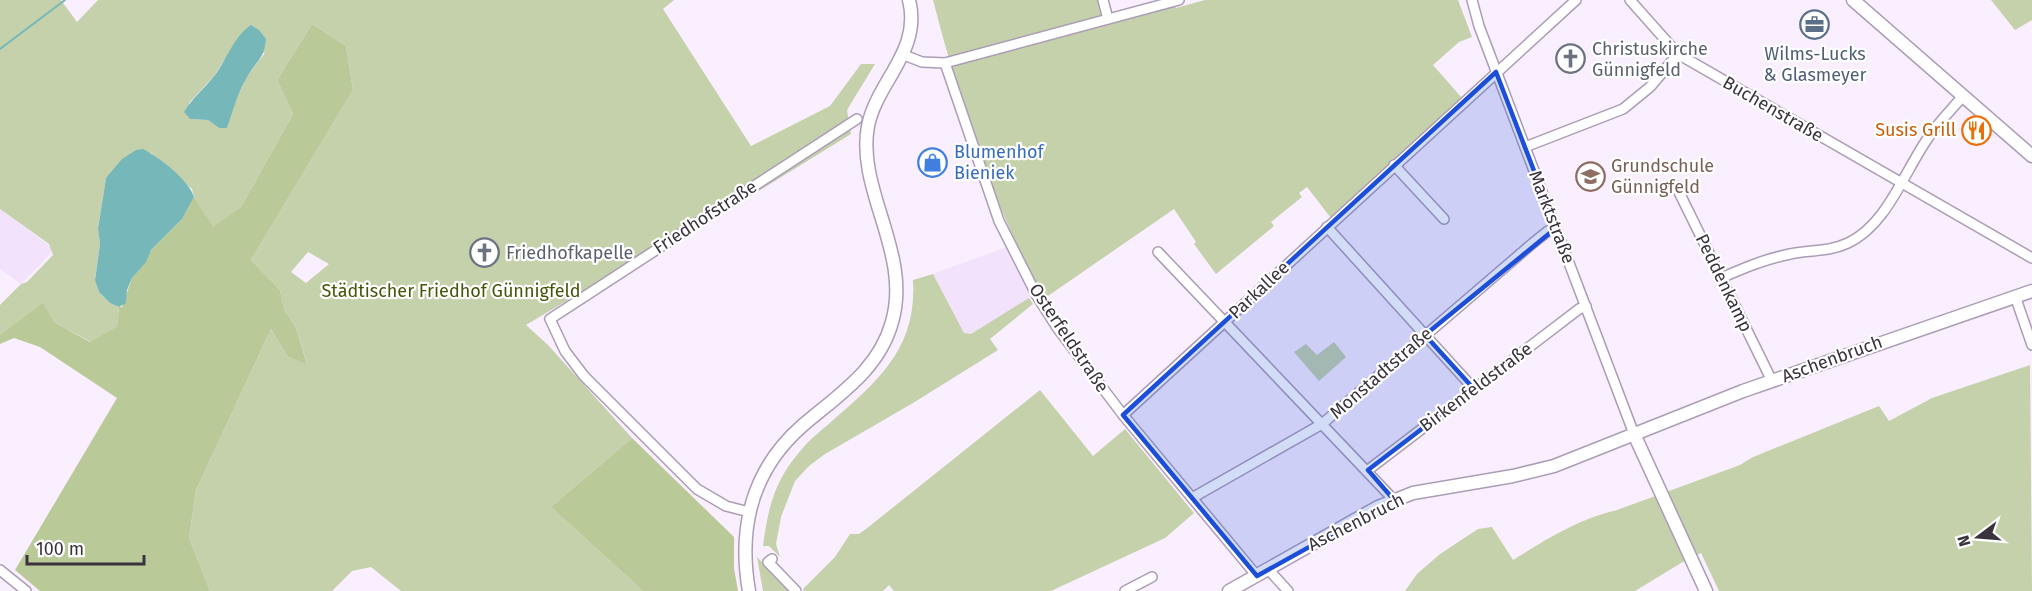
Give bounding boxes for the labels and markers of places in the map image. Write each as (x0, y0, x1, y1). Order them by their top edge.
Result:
office icon: Wilms-Lucks & Glasmeyer (1799, 9, 1831, 41)
place label: Christuskirche Günnigfeld (1592, 38, 1708, 81)
church icon: Christuskirche Günnigfeld (1555, 43, 1587, 75)
place label: Wilms-Lucks & Glasmeyer (1763, 43, 1867, 86)
restaurant icon: Susis Grill (1961, 114, 1993, 146)
place label: Susis Grill (1875, 119, 1956, 141)
place label: Blumenhof Bieniek (954, 141, 1046, 184)
shop icon: Blumenhof Bieniek (917, 146, 949, 178)
place label: Grundschule Günnigfeld (1611, 155, 1714, 198)
school or university icon: Grundschule Günnigfeld (1574, 160, 1606, 192)
church icon: Friedhofkapelle (469, 237, 501, 269)
place label: Friedhofkapelle (506, 242, 633, 264)

